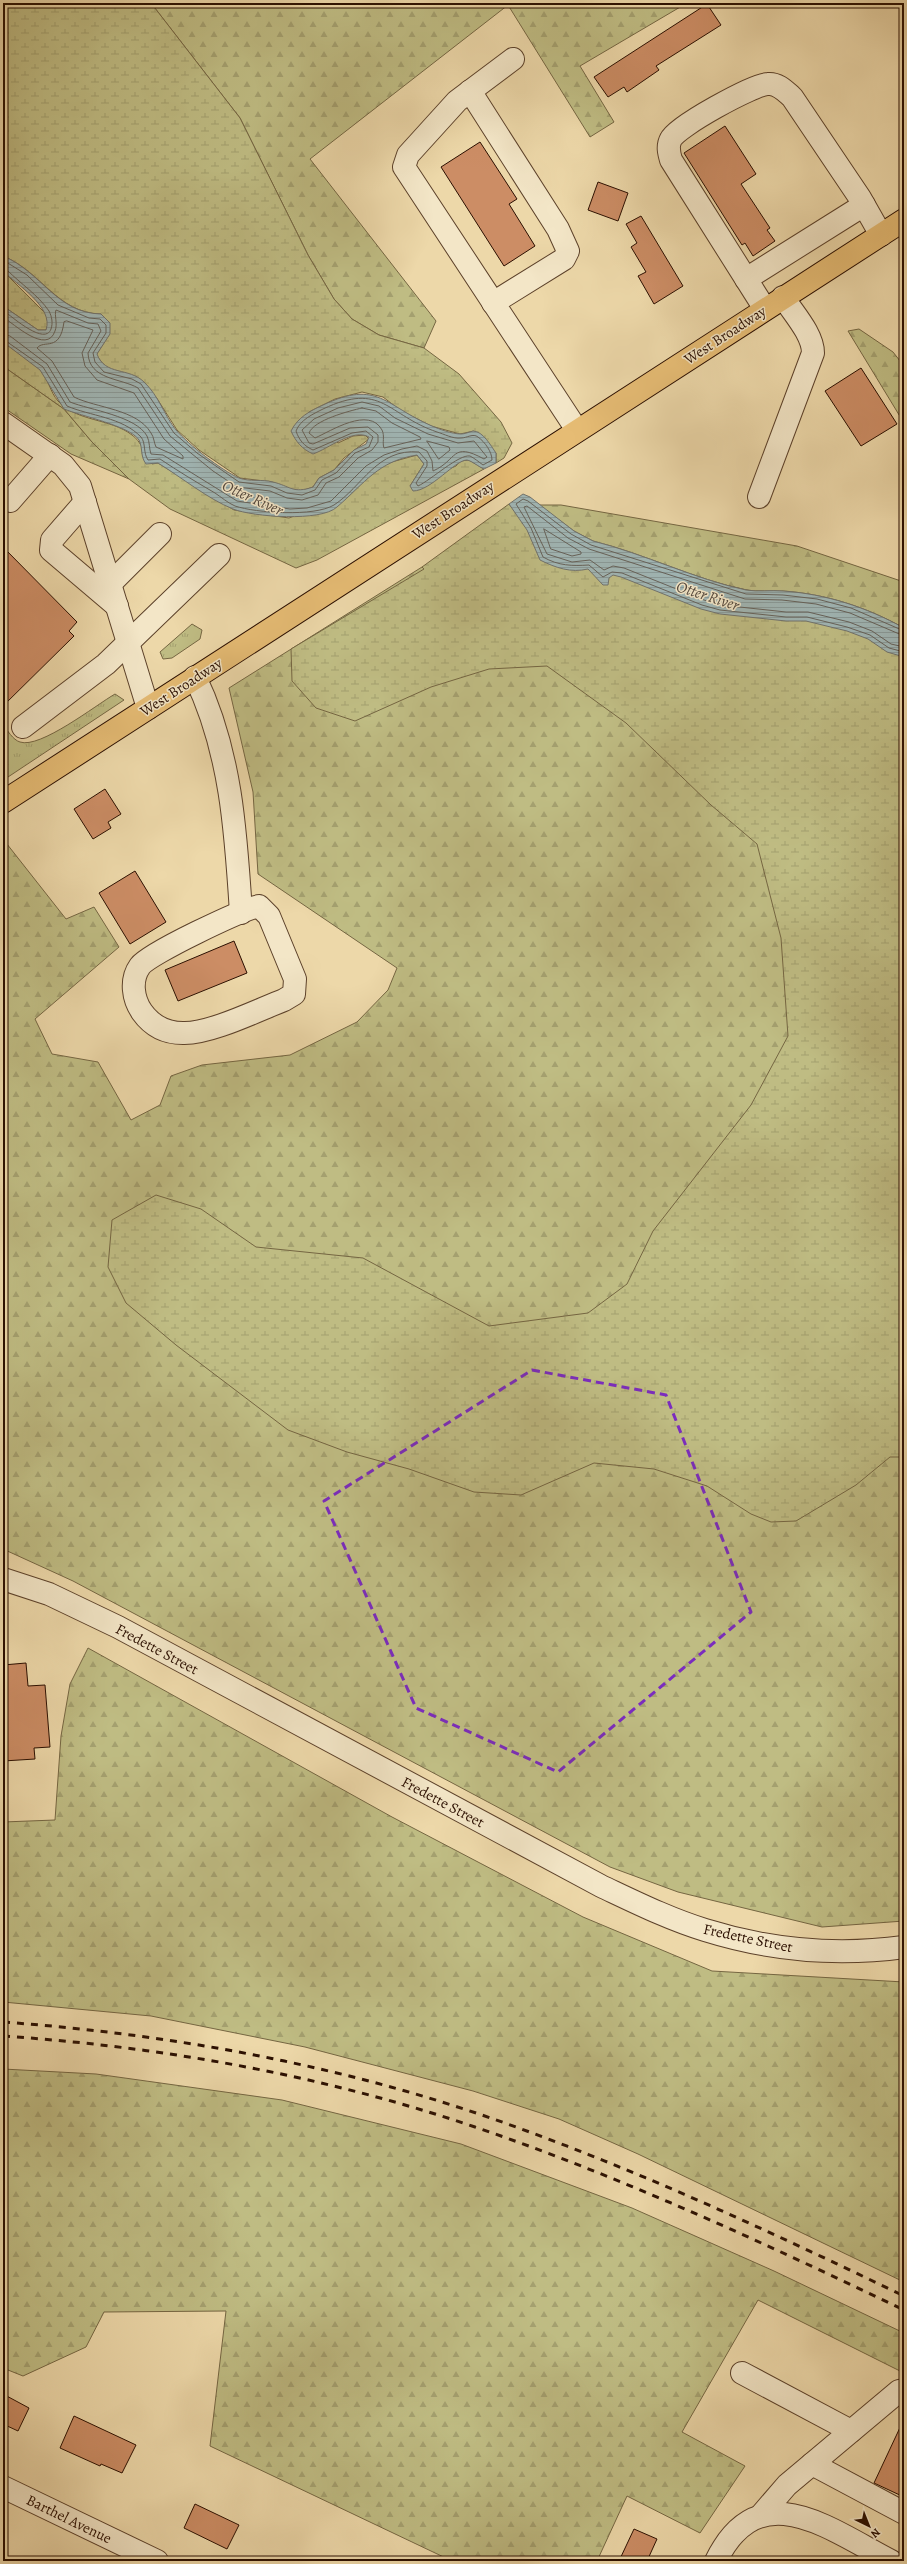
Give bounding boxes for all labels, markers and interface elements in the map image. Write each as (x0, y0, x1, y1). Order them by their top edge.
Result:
street label: West Broadway (679, 301, 770, 370)
water label: Otter River (219, 475, 287, 521)
street label: West Broadway (407, 476, 498, 545)
water label: Otter River (673, 575, 742, 617)
street label: West Broadway (135, 653, 226, 722)
street label: Fredette Street (112, 1619, 202, 1679)
street label: Fredette Street (398, 1772, 488, 1832)
street label: Fredette Street (701, 1919, 795, 1957)
street label: Barthel Avenue (23, 2490, 115, 2548)
north arrow (849, 2506, 889, 2546)
text: N (867, 2525, 884, 2541)

